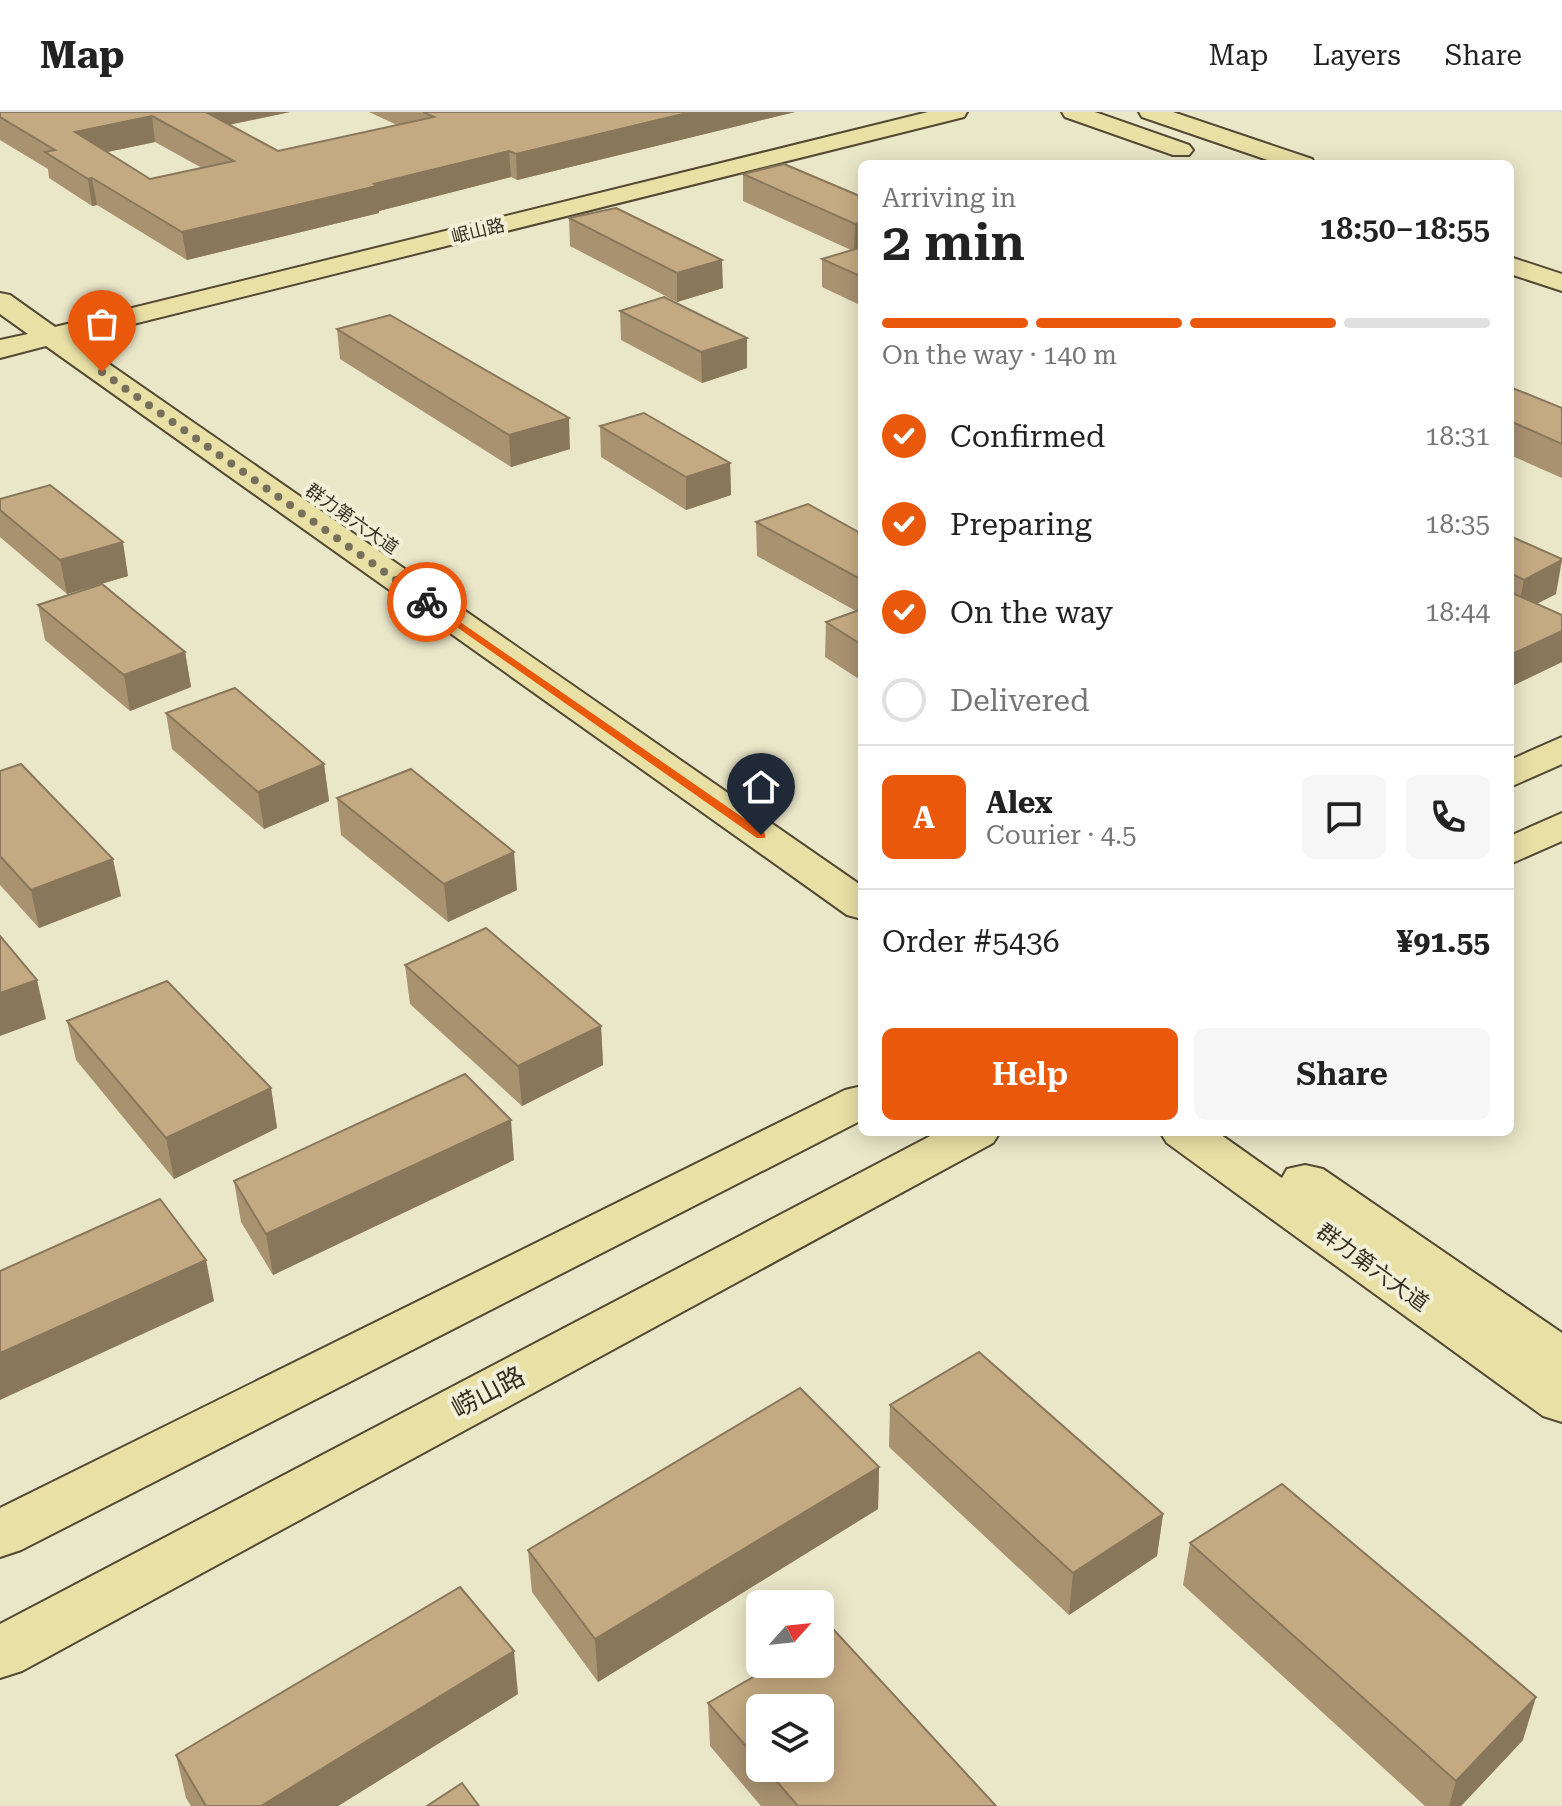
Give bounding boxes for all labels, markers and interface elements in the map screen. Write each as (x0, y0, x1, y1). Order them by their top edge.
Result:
text: Map (40, 33, 125, 77)
text: Map (1209, 39, 1268, 72)
text: Layers (1312, 39, 1401, 72)
text: Share (1445, 39, 1522, 72)
text: Arriving in (882, 183, 1016, 213)
text: 18:50–18:55 (1320, 211, 1490, 246)
text: 2 min (882, 212, 1025, 273)
street label: 岷山路 (449, 214, 507, 247)
pin (68, 290, 136, 372)
icon: bag (80, 302, 124, 346)
text: On the way · 140 m (882, 340, 1117, 370)
icon: check (882, 414, 926, 458)
text: Confirmed (950, 419, 1105, 454)
text: 18:31 (1425, 421, 1490, 451)
street label: 群力第六大道 (302, 479, 403, 558)
icon: check (882, 502, 926, 546)
text: Preparing (950, 507, 1092, 542)
text: 18:35 (1425, 509, 1490, 539)
courier (387, 562, 467, 642)
icon: bike (405, 580, 449, 624)
icon: check (882, 590, 926, 634)
text: On the way (950, 595, 1113, 630)
text: 18:44 (1425, 597, 1490, 627)
text: Delivered (950, 683, 1089, 718)
pin (727, 753, 795, 835)
icon: home (739, 765, 783, 809)
button: chat (1302, 775, 1386, 859)
button: phone (1406, 775, 1490, 859)
text: Alex (986, 785, 1053, 820)
text: A (913, 800, 935, 835)
text: Courier · 4.5 (986, 820, 1136, 850)
text: Order #5436 (882, 924, 1060, 959)
text: ¥91.55 (1397, 924, 1490, 959)
button: Help (882, 1028, 1178, 1120)
button: Share (1194, 1028, 1490, 1120)
street label: 群力第六大道 (1312, 1218, 1433, 1316)
street label: 崂山路 (447, 1360, 529, 1424)
north arrow (746, 1590, 834, 1678)
map controls (746, 1590, 834, 1782)
button: layers (746, 1694, 834, 1782)

